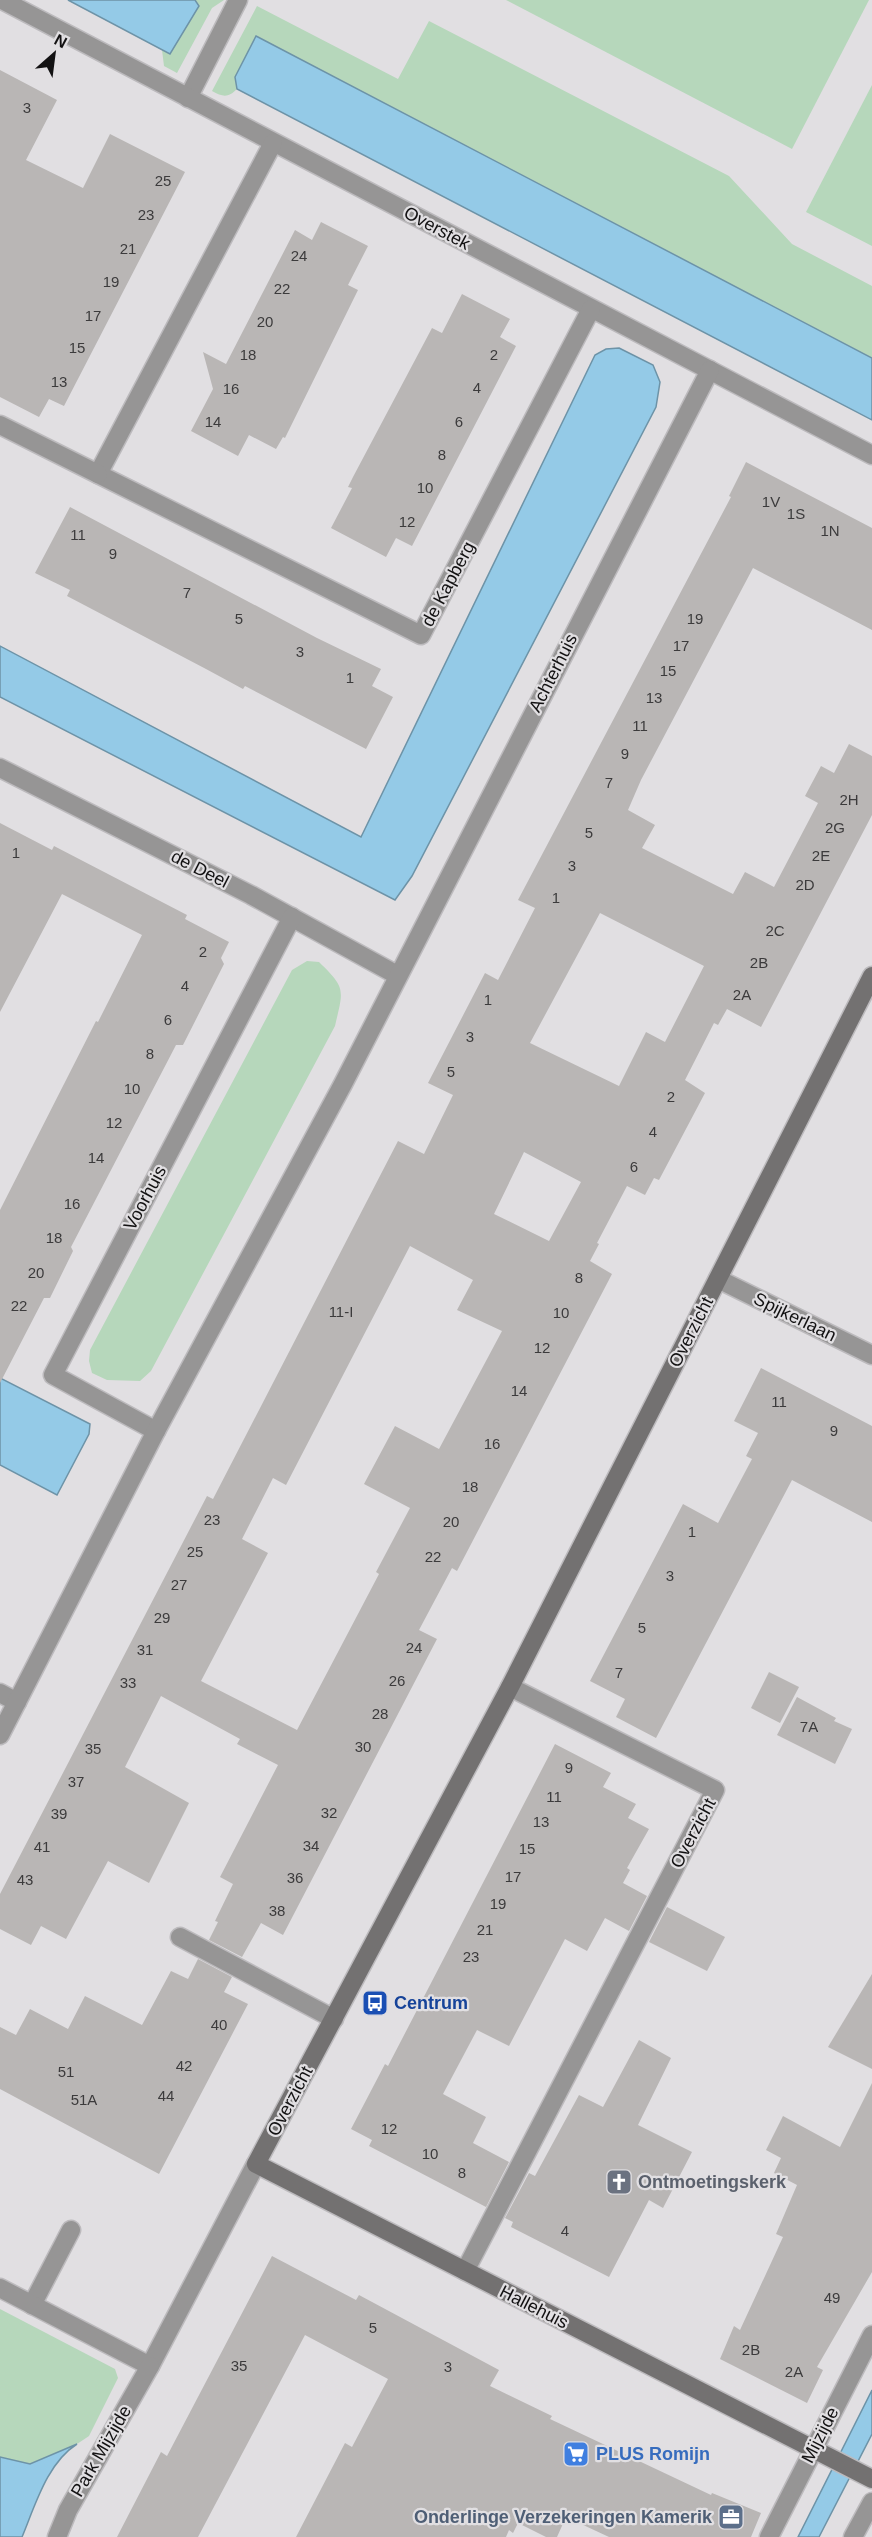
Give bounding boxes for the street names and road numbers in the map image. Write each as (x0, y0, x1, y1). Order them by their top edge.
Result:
street label: Overstek (401, 202, 474, 254)
street label: de Kapberg (417, 538, 479, 630)
street label: Achterhuis (525, 631, 581, 715)
street label: de Deel (168, 846, 232, 892)
street label: Voorhuis (120, 1162, 170, 1234)
street label: Spijkerlaan (751, 1288, 839, 1346)
street label: Overzicht (665, 1294, 717, 1370)
street label: Overzicht (666, 1795, 720, 1871)
street label: Overzicht (263, 2063, 317, 2139)
street label: Hallehuis (496, 2281, 572, 2333)
street label: Park Mijzijde (67, 2402, 135, 2500)
street label: Mijzijde (797, 2404, 843, 2466)

